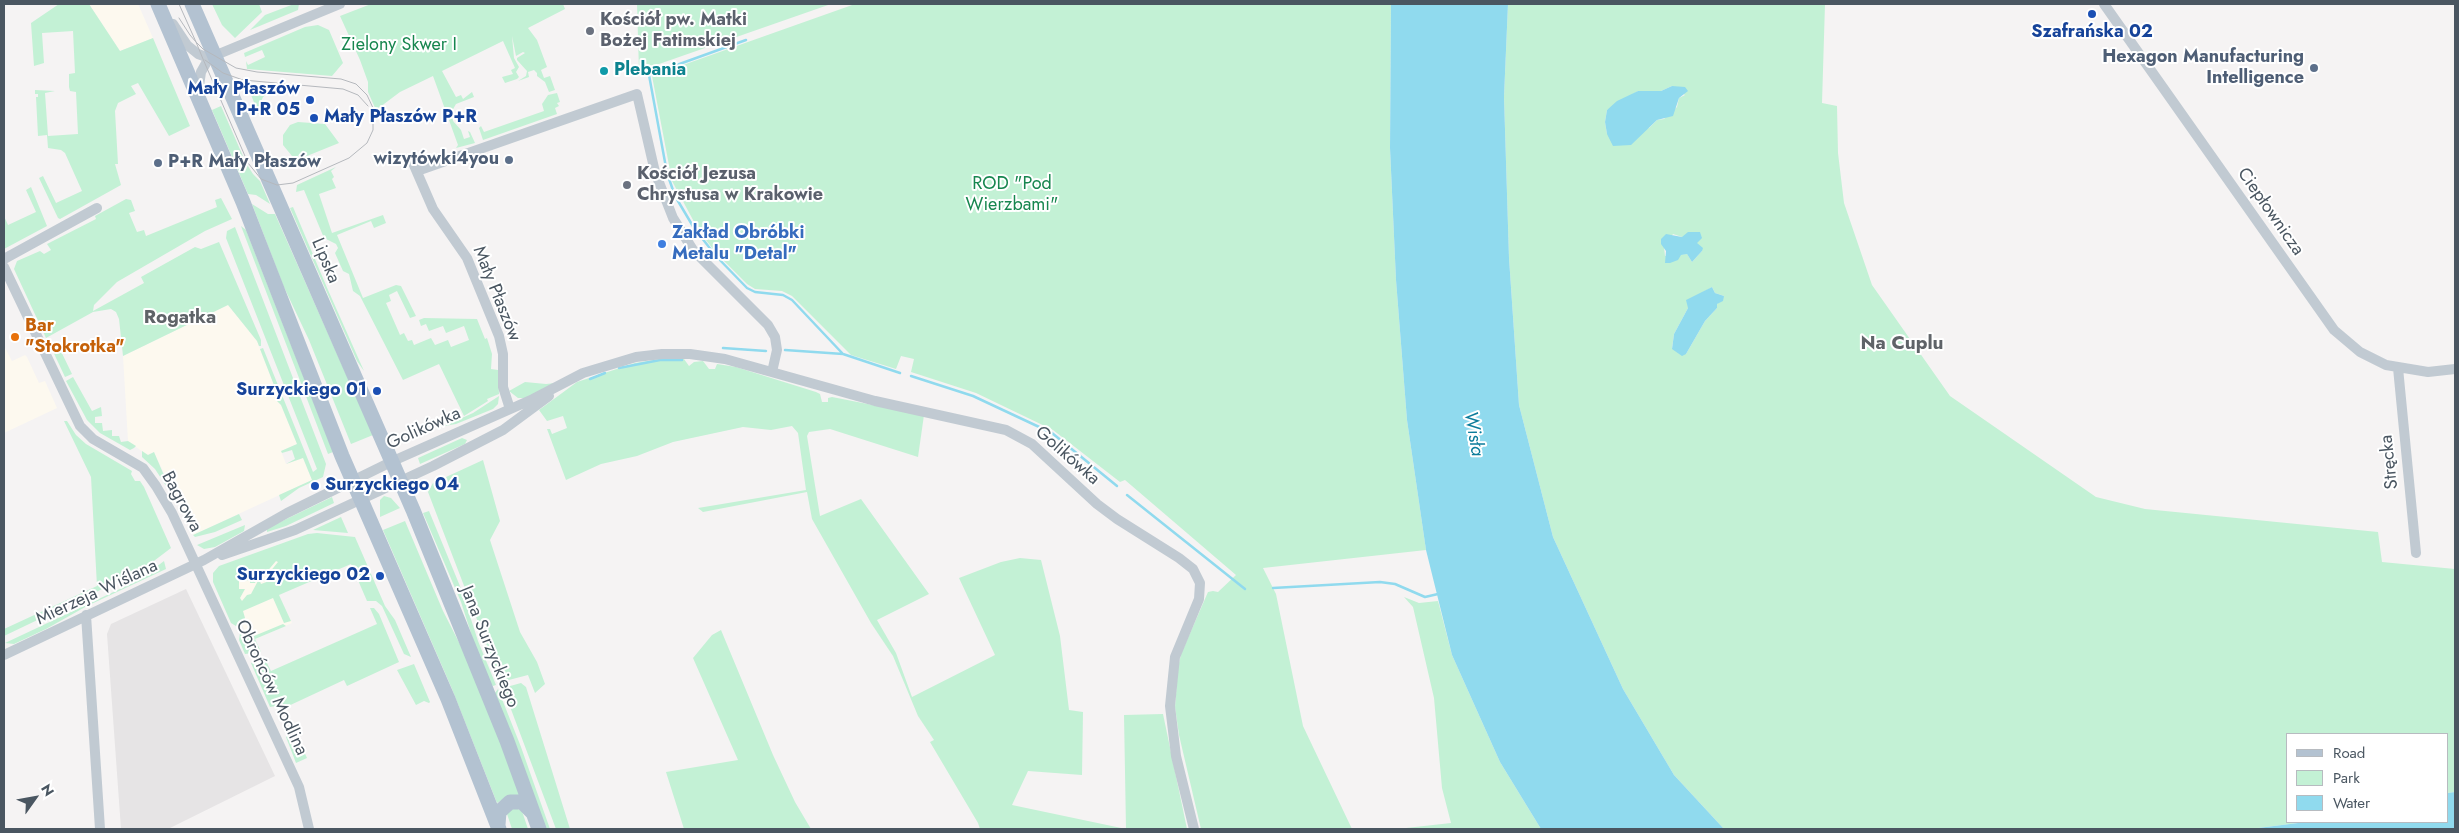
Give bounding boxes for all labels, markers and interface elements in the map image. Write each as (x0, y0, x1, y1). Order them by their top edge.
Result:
marker: Szafrańska 02 (2086, 8, 2098, 20)
place label: Kościół pw. Matki Bożej Fatimskiej (600, 10, 747, 52)
place label: Szafrańska 02 (2031, 22, 2153, 44)
marker: Kościół pw. Matki Bożej Fatimskiej (584, 25, 596, 37)
park label: Zielony Skwer I (341, 35, 457, 57)
place label: Hexagon Manufacturing Intelligence (2102, 47, 2304, 90)
place label: Plebania (614, 60, 686, 82)
marker: Hexagon Manufacturing Intelligence (2308, 62, 2320, 74)
marker: Plebania (598, 65, 610, 77)
place label: Mały Płaszów P+R 05 (187, 79, 300, 122)
marker: Mały Płaszów P+R 05 (304, 94, 316, 106)
place label: Mały Płaszów P+R (324, 107, 477, 129)
marker: Mały Płaszów P+R (308, 112, 320, 124)
place label: wizytówki4you (374, 149, 499, 171)
place label: P+R Mały Płaszów (168, 152, 321, 174)
marker: wizytówki4you (503, 154, 515, 166)
marker: P+R Mały Płaszów (152, 157, 164, 169)
place label: Kościół Jezusa Chrystusa w Krakowie (637, 164, 823, 206)
street label: Ciepłownicza (2232, 164, 2308, 260)
park label: ROD "Pod Wierzbami" (966, 174, 1058, 216)
marker: Kościół Jezusa Chrystusa w Krakowie (621, 179, 633, 191)
place label: Zakład Obróbki Metalu "Detal" (672, 223, 804, 266)
street label: Lipska (306, 235, 344, 287)
marker: Zakład Obróbki Metalu "Detal" (656, 238, 668, 250)
street label: Mały Płaszów (467, 243, 525, 345)
district label: Rogatka (144, 307, 216, 329)
place label: Bar "Stokrotka" (25, 316, 125, 358)
marker: Bar "Stokrotka" (9, 331, 21, 343)
district label: Na Cuplu (1860, 333, 1944, 355)
place label: Surzyckiego 01 (236, 380, 367, 402)
marker: Surzyckiego 01 (371, 385, 383, 397)
street label: Golikówka (384, 403, 464, 455)
water label: Wisła (1458, 410, 1488, 458)
street label: Golikówka (1030, 422, 1104, 490)
street label: Stręcka (2376, 434, 2404, 490)
street label: Bagrowa (156, 468, 206, 536)
place label: Surzyckiego 04 (325, 475, 459, 497)
marker: Surzyckiego 04 (309, 480, 321, 492)
street label: Mierzeja Wiślana (33, 555, 161, 631)
place label: Surzyckiego 02 (236, 565, 370, 587)
marker: Surzyckiego 02 (374, 570, 386, 582)
street label: Jana Surzyckiego (455, 583, 523, 711)
street label: Obrońców Modlina (230, 617, 312, 759)
legend (2286, 733, 2449, 823)
text: Road (2333, 742, 2365, 764)
text: Park (2333, 767, 2360, 789)
north arrow (10, 773, 60, 823)
text: N (36, 780, 59, 800)
text: Water (2333, 792, 2370, 814)

